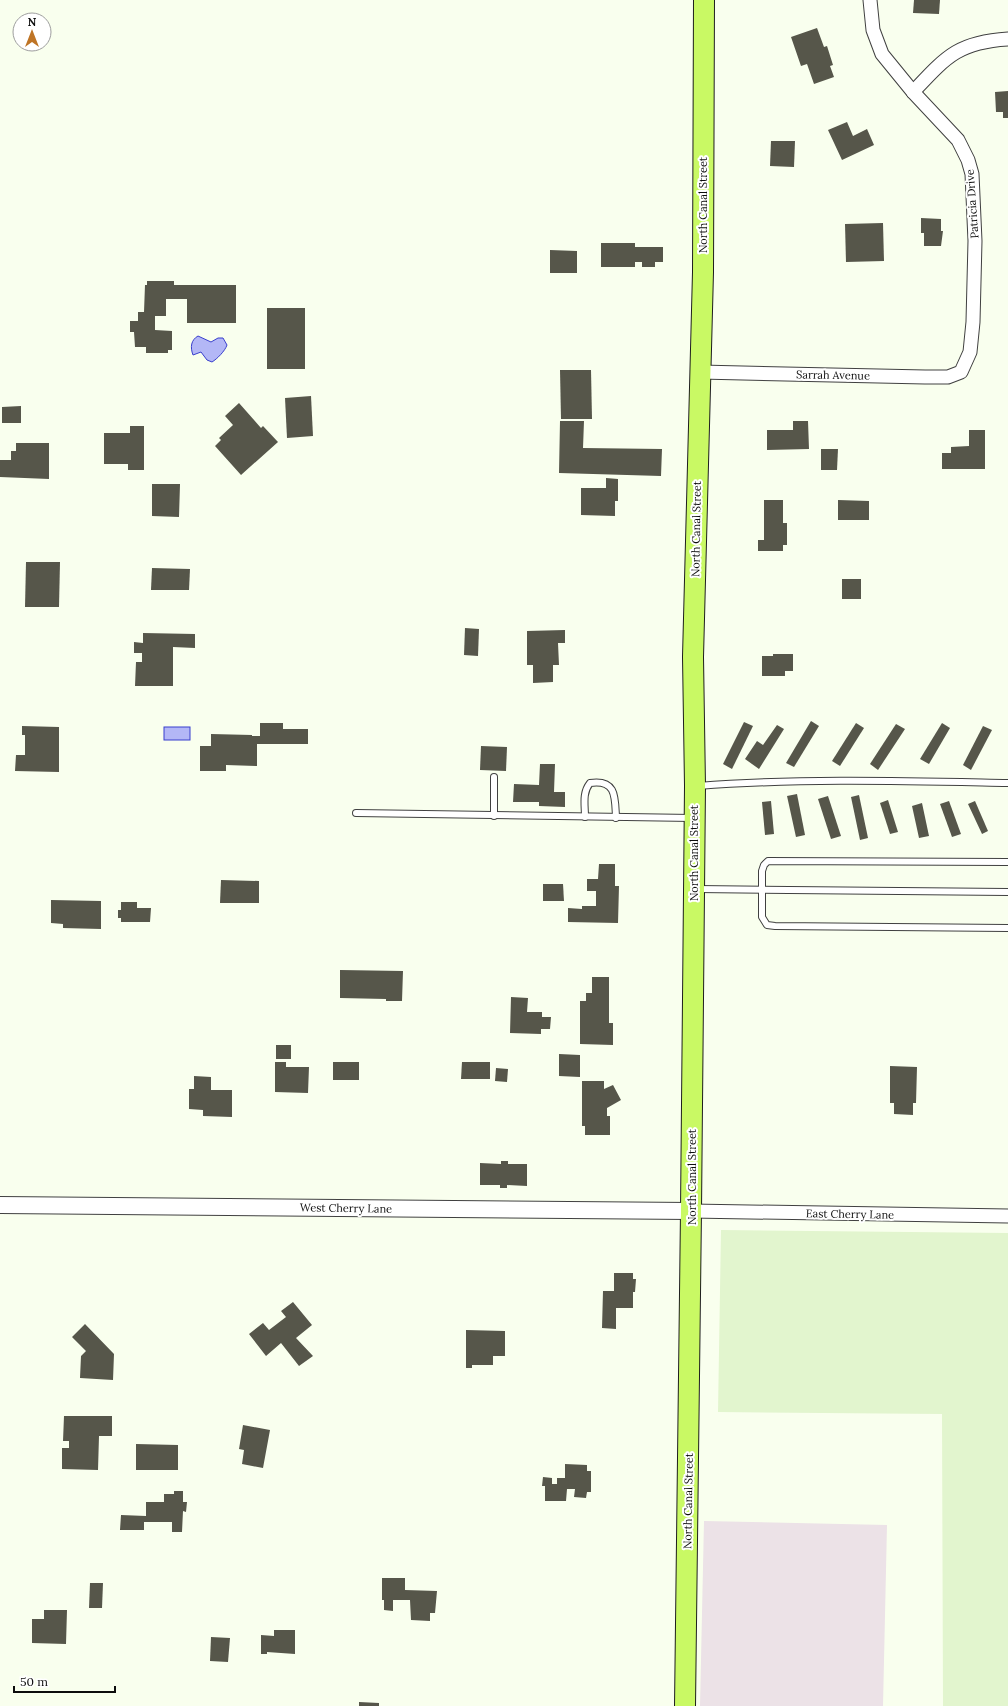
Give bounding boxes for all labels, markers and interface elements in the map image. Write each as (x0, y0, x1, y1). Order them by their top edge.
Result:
north arrow (12, 12, 52, 52)
text: N (28, 15, 37, 29)
street label: North Canal Street (696, 156, 710, 253)
street label: Patricia Drive (963, 169, 981, 239)
street label: Sarrah Avenue (796, 367, 870, 383)
street label: North Canal Street (688, 480, 704, 577)
street label: North Canal Street (687, 804, 701, 901)
street label: North Canal Street (685, 1128, 699, 1225)
street label: West Cherry Lane (300, 1200, 392, 1216)
street label: East Cherry Lane (806, 1206, 894, 1222)
street label: North Canal Street (680, 1452, 696, 1549)
scale bar (14, 1668, 115, 1694)
text: 50 m (20, 1674, 48, 1689)

